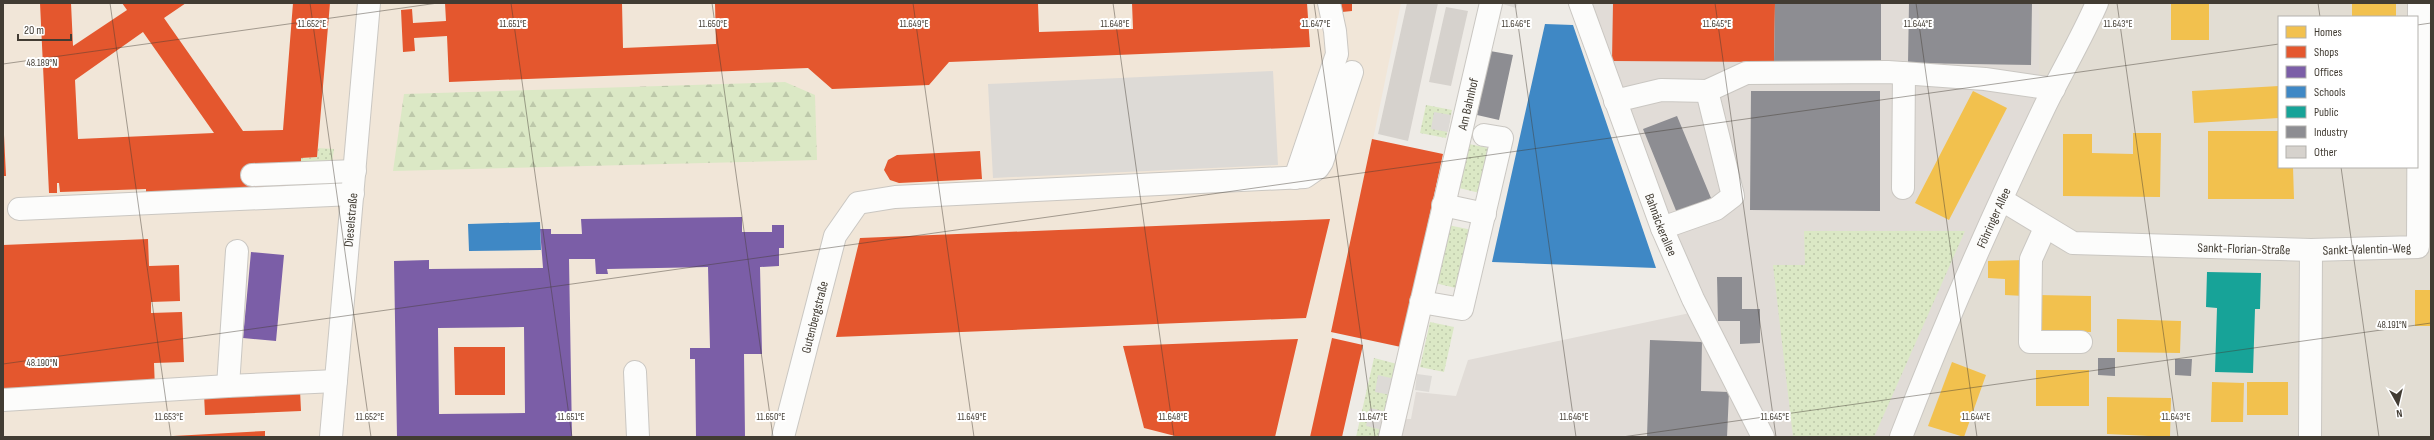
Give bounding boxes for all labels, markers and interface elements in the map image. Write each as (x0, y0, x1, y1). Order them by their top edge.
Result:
scale bar (18, 16, 71, 42)
legend (2278, 16, 2418, 168)
text: 11.652°E (298, 18, 326, 30)
text: 11.651°E (499, 18, 527, 30)
text: 11.650°E (699, 18, 727, 30)
text: 11.649°E (899, 18, 929, 30)
text: 11.648°E (1100, 18, 1130, 30)
text: 11.647°E (1301, 18, 1331, 30)
text: 11.646°E (1501, 18, 1531, 30)
text: 11.645°E (1703, 18, 1731, 30)
text: 11.644°E (1904, 18, 1932, 30)
text: 11.643°E (2104, 18, 2133, 30)
text: 20 m (24, 23, 44, 38)
text: Homes (2314, 25, 2342, 40)
text: Shops (2314, 45, 2339, 60)
text: 48.189°N (27, 57, 57, 69)
text: Offices (2314, 65, 2343, 80)
street label: Am Bahnhof (1454, 76, 1482, 133)
text: Schools (2314, 85, 2346, 100)
text: Public (2314, 105, 2339, 120)
text: Industry (2314, 125, 2348, 140)
text: Other (2314, 145, 2338, 160)
street label: Föhringer Allee (1973, 185, 2015, 251)
street label: Bahnäckerallee (1641, 191, 1680, 259)
street label: Dieselstraße (341, 192, 361, 248)
street label: Sankt-Florian-Straße (2197, 240, 2291, 258)
street label: Sankt-Valentin-Weg (2322, 240, 2411, 259)
street label: Gutenbergstraße (798, 279, 832, 355)
text: 48.191°N (2377, 319, 2407, 331)
text: 48.190°N (27, 357, 58, 369)
north arrow (2378, 384, 2418, 424)
text: N (2395, 407, 2403, 420)
text: 11.653°E (155, 411, 183, 423)
text: 11.652°E (356, 411, 384, 423)
text: 11.651°E (557, 411, 585, 423)
text: 11.650°E (757, 411, 785, 423)
text: 11.649°E (957, 411, 987, 423)
text: 11.648°E (1158, 411, 1188, 423)
text: 11.647°E (1358, 411, 1388, 423)
text: 11.646°E (1559, 411, 1589, 423)
text: 11.645°E (1761, 411, 1789, 423)
text: 11.644°E (1962, 411, 1990, 423)
text: 11.643°E (2162, 411, 2191, 423)

